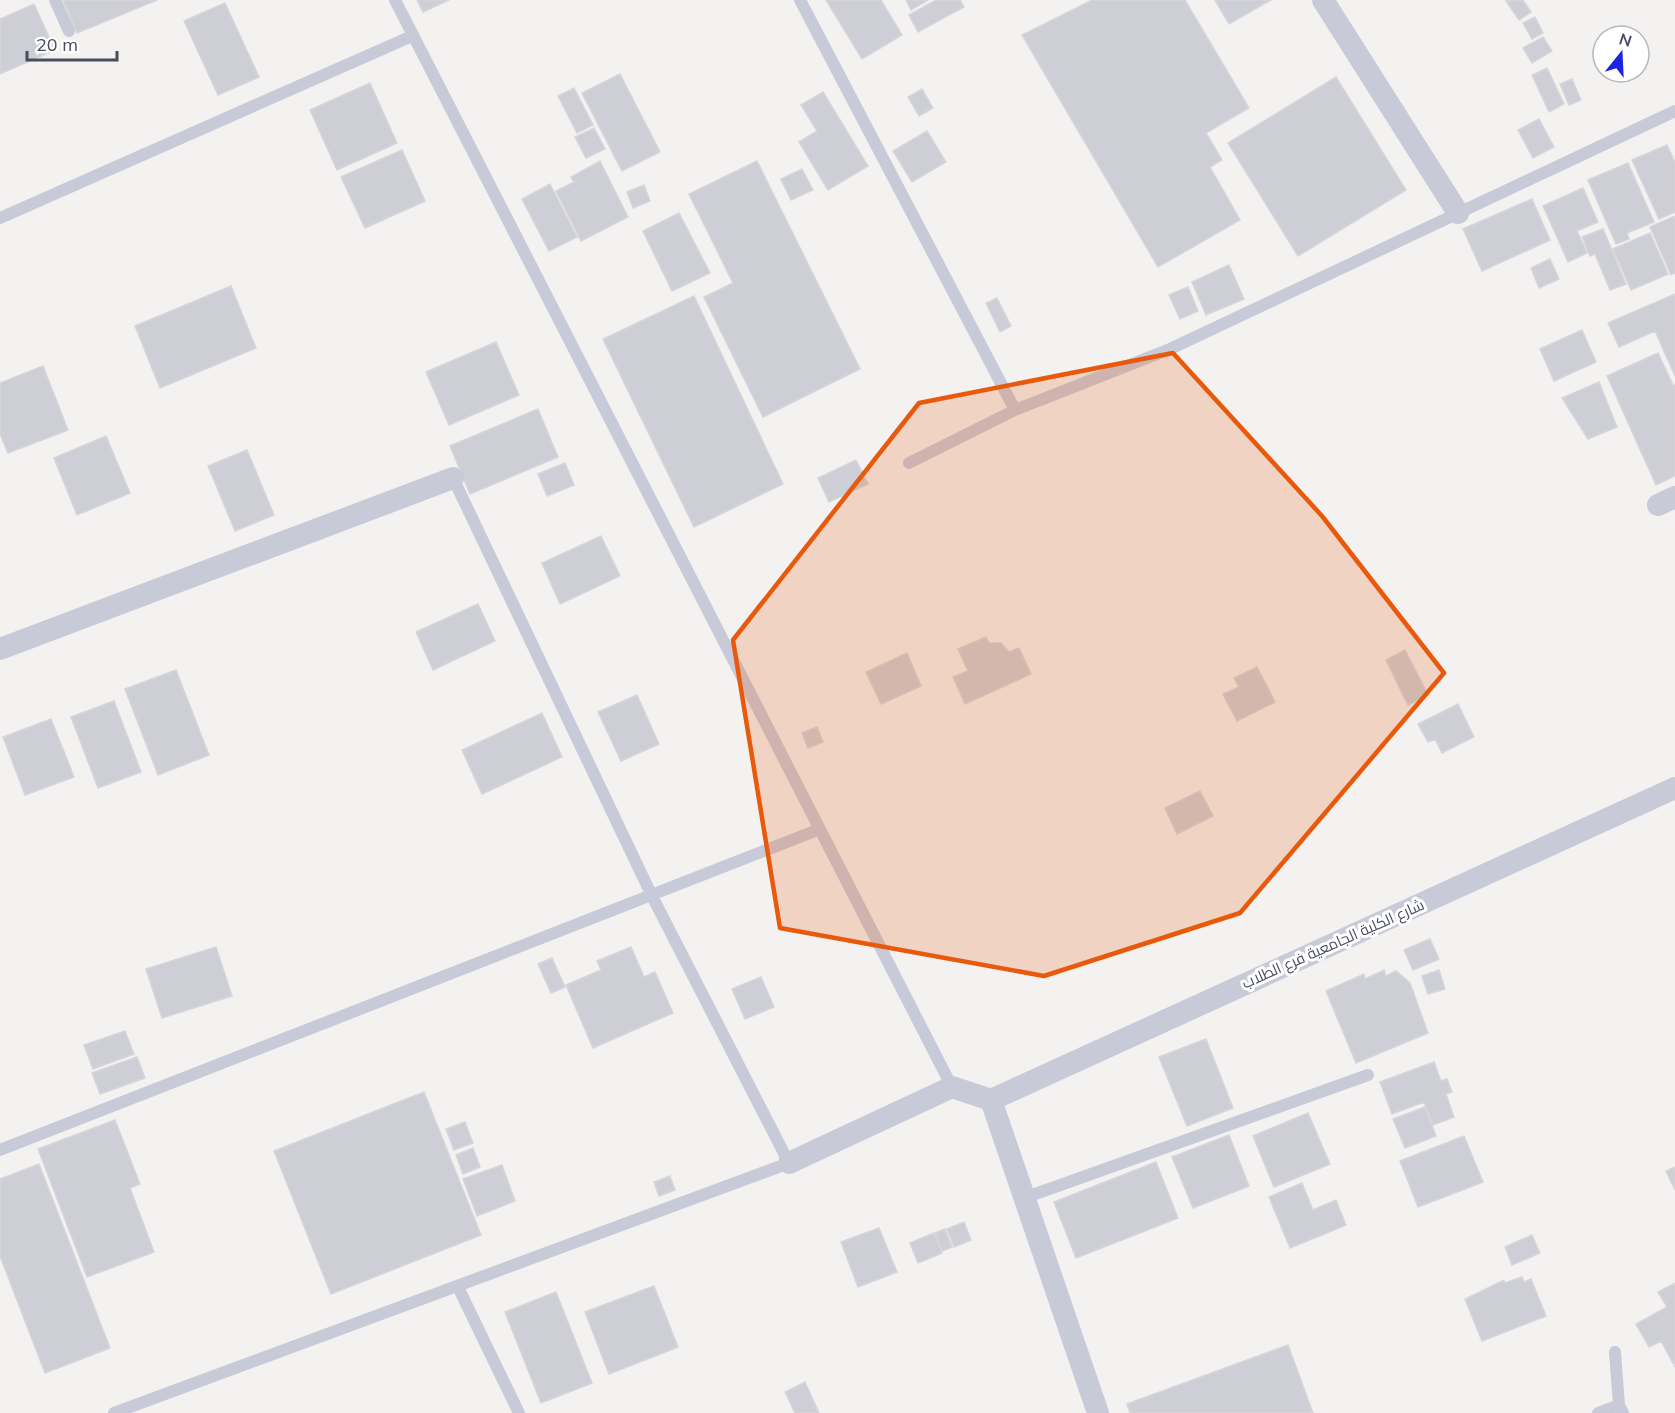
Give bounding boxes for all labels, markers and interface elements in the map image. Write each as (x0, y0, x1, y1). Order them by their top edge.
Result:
scale bar (27, 24, 117, 62)
north arrow (1591, 24, 1651, 84)
text: N (1617, 28, 1634, 51)
text: 20 m (36, 33, 78, 56)
street label: شارع الكلية الجامعية فرع الطلاب (1239, 895, 1428, 994)

